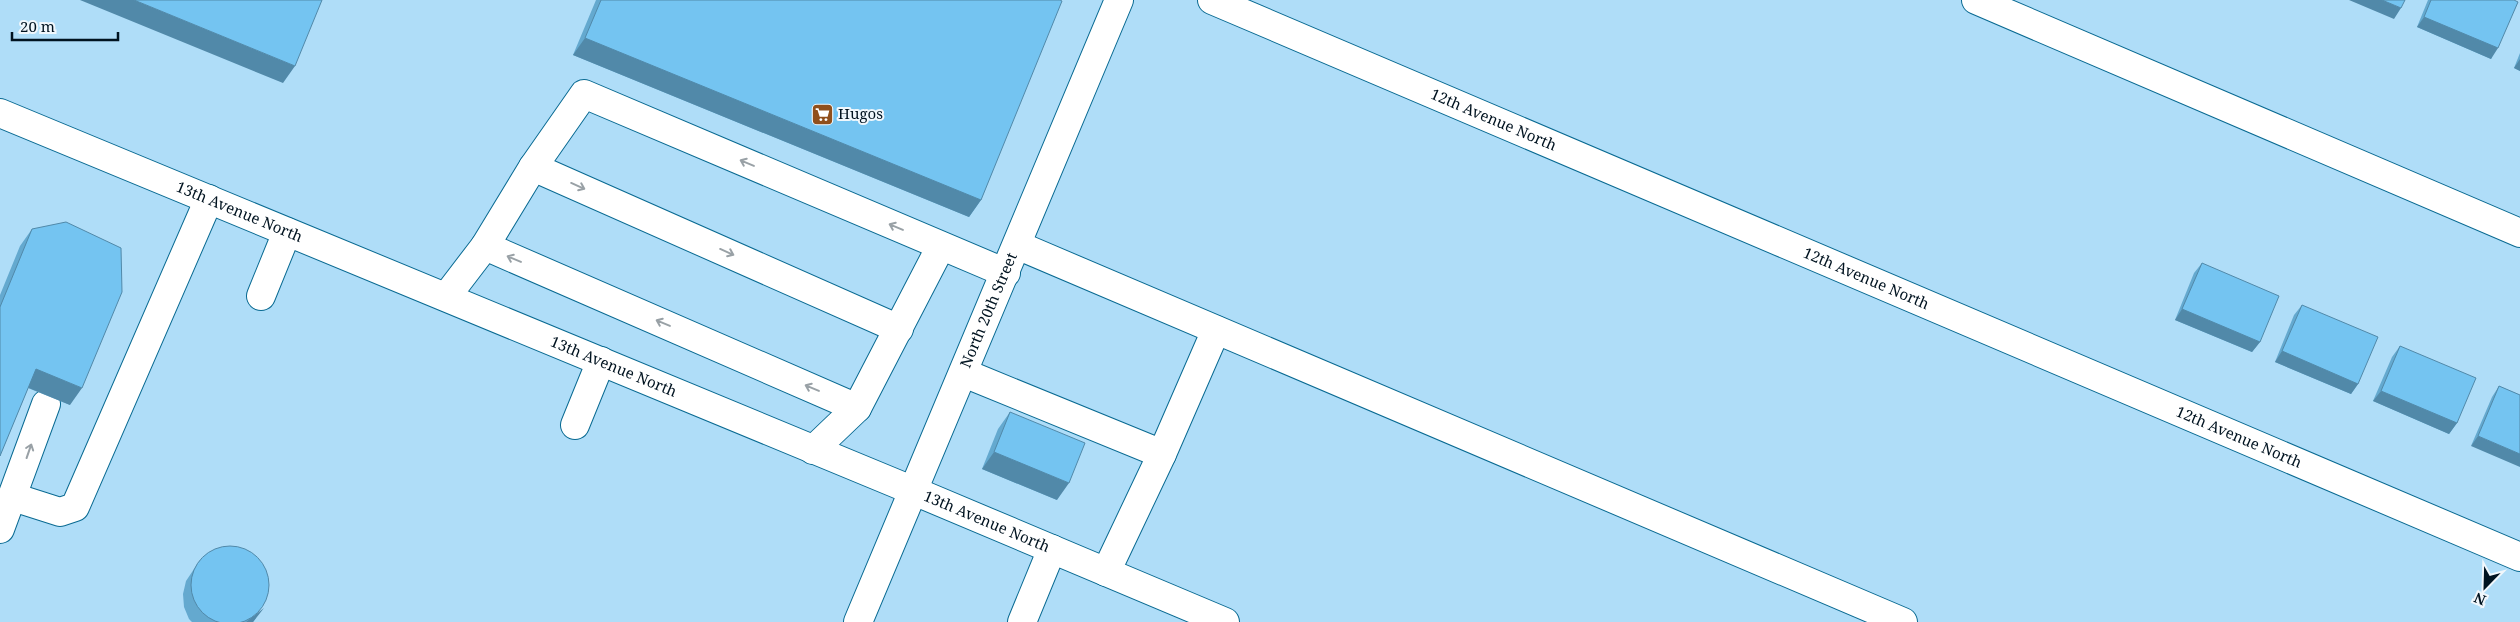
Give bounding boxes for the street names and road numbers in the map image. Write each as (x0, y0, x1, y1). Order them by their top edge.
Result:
street label: 12th Avenue North (1428, 83, 1560, 155)
street label: 13th Avenue North (173, 176, 306, 246)
street label: 12th Avenue North (1800, 242, 1933, 313)
street label: North 20th Street (955, 249, 1021, 371)
street label: 13th Avenue North (548, 331, 681, 401)
street label: 12th Avenue North (2173, 401, 2306, 472)
street label: 13th Avenue North (921, 485, 1054, 556)

